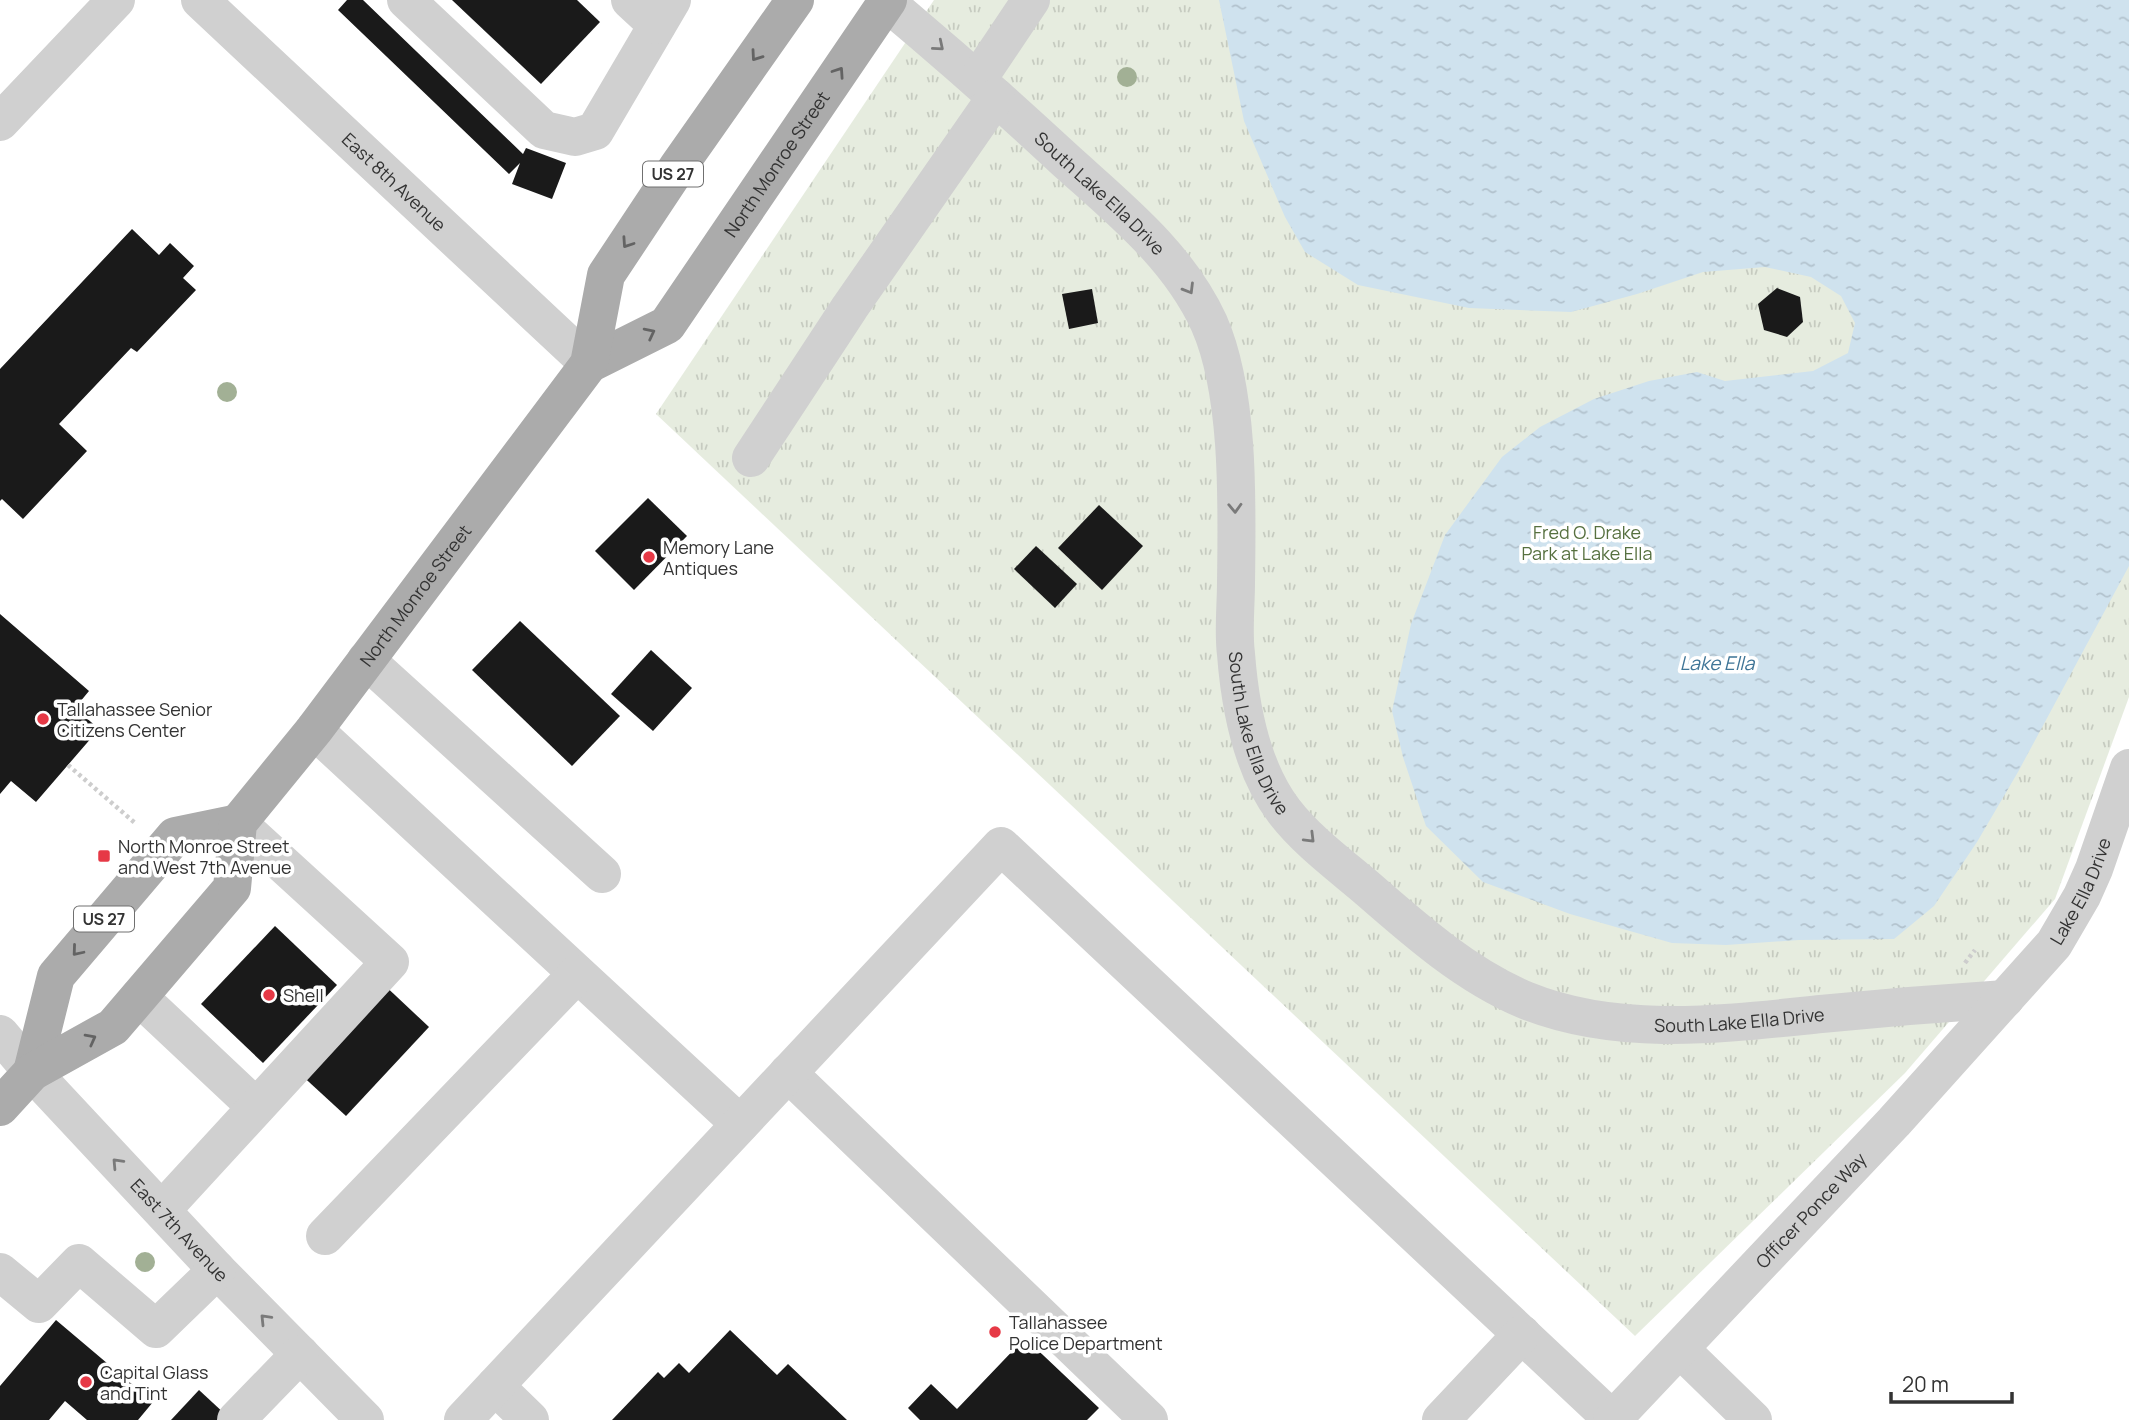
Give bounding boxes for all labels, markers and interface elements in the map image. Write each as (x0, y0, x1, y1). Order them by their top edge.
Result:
one-way arrow (930, 38, 943, 50)
one-way arrow (752, 48, 764, 61)
one-way arrow (831, 67, 843, 80)
street label: North Monroe Street (718, 86, 835, 242)
street label: South Lake Ella Drive (1030, 126, 1171, 260)
street label: East 8th Avenue (337, 127, 451, 236)
road number: US 27 (643, 162, 703, 186)
one-way arrow (622, 236, 635, 249)
one-way arrow (1181, 282, 1194, 294)
one-way arrow (643, 328, 655, 342)
one-way arrow (1227, 503, 1242, 514)
street label: North Monroe Street (354, 519, 476, 671)
park label: Fred O. Drake Park at Lake Ella (1522, 520, 1653, 565)
place label: Memory Lane Antiques (663, 535, 774, 580)
marker: Memory Lane Antiques (641, 549, 657, 565)
water label: Lake Ella (1680, 650, 1756, 676)
street label: South Lake Ella Drive (1224, 651, 1295, 820)
place label: Tallahassee Senior Citizens Center (57, 697, 213, 742)
marker: Tallahassee Senior Citizens Center (35, 711, 51, 727)
one-way arrow (1302, 830, 1315, 843)
place label: North Monroe Street and West 7th Avenue (118, 834, 292, 879)
street label: Lake Ella Drive (2044, 834, 2116, 949)
marker: North Monroe Street and West 7th Avenue (96, 848, 112, 864)
road number: US 27 (74, 906, 134, 931)
one-way arrow (73, 943, 85, 956)
place label: Shell (283, 983, 324, 1007)
marker: Shell (261, 987, 277, 1003)
street label: South Lake Ella Drive (1654, 1002, 1826, 1037)
one-way arrow (84, 1033, 96, 1047)
street label: Officer Ponce Way (1750, 1147, 1872, 1273)
one-way arrow (113, 1158, 126, 1171)
street label: East 7th Avenue (126, 1173, 234, 1287)
place label: Tallahassee Police Department (1009, 1310, 1163, 1355)
one-way arrow (261, 1314, 274, 1327)
marker: Tallahassee Police Department (987, 1324, 1003, 1340)
place label: Capital Glass and Tint (100, 1360, 209, 1405)
scale bar (1891, 1360, 2012, 1404)
text: 20 m (1902, 1370, 1949, 1398)
marker: Capital Glass and Tint (78, 1374, 94, 1390)

